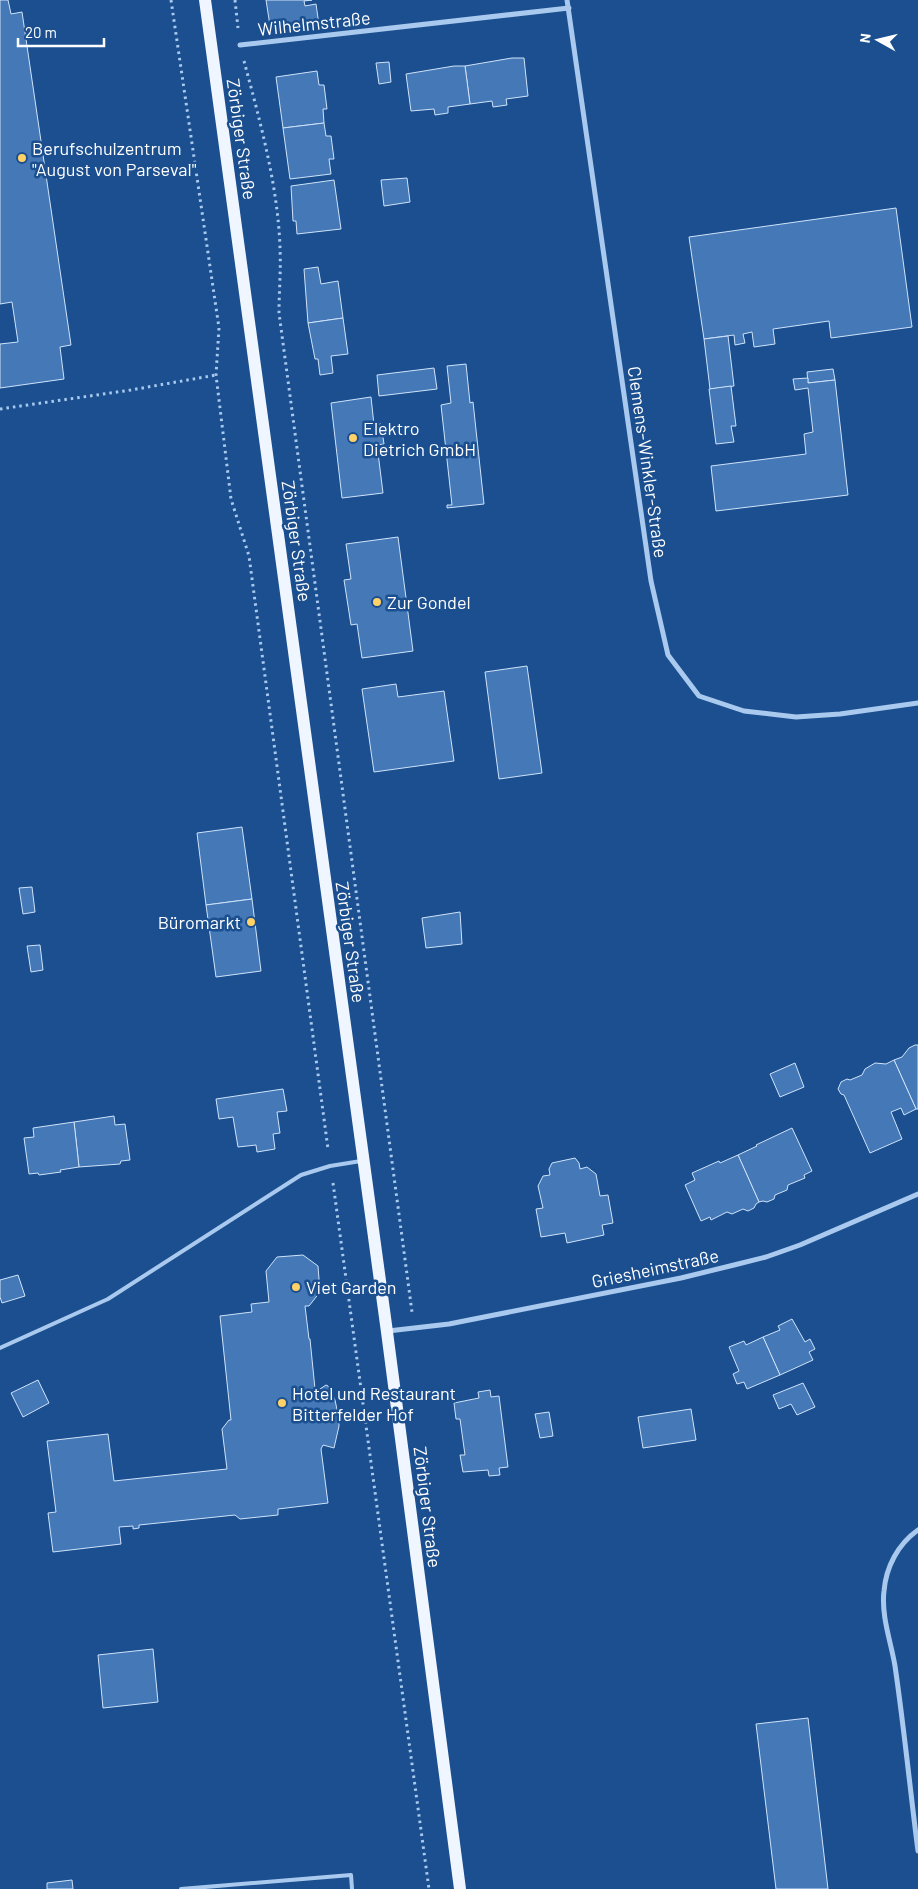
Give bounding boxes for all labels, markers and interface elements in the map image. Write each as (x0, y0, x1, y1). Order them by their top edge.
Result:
street label: Wilhelmstraße (257, 6, 371, 40)
scale bar (18, 15, 104, 47)
north arrow (853, 15, 903, 65)
text: 20 m (25, 23, 57, 41)
text: N (856, 32, 874, 44)
street label: Zörbiger Straße (223, 77, 261, 201)
place label: Berufschulzentrum "August von Parseval" (32, 137, 197, 180)
marker: Berufschulzentrum "August von Parseval" (16, 152, 28, 164)
street label: Clemens-Winkler-Straße (624, 365, 672, 559)
place label: Elektro Dietrich GmbH (363, 417, 476, 460)
marker: Elektro Dietrich GmbH (347, 432, 359, 444)
street label: Zörbiger Straße (278, 479, 316, 603)
place label: Zur Gondel (387, 591, 471, 613)
marker: Zur Gondel (371, 596, 383, 608)
street label: Zörbiger Straße (332, 880, 370, 1004)
place label: Büromarkt (158, 911, 241, 933)
marker: Büromarkt (245, 916, 257, 928)
street label: Griesheimstraße (589, 1244, 721, 1292)
place label: Viet Garden (306, 1276, 397, 1298)
marker: Viet Garden (290, 1281, 302, 1293)
place label: Hotel und Restaurant Bitterfelder Hof (292, 1382, 456, 1425)
marker: Hotel und Restaurant Bitterfelder Hof (276, 1397, 288, 1409)
street label: Zörbiger Straße (410, 1445, 446, 1569)

